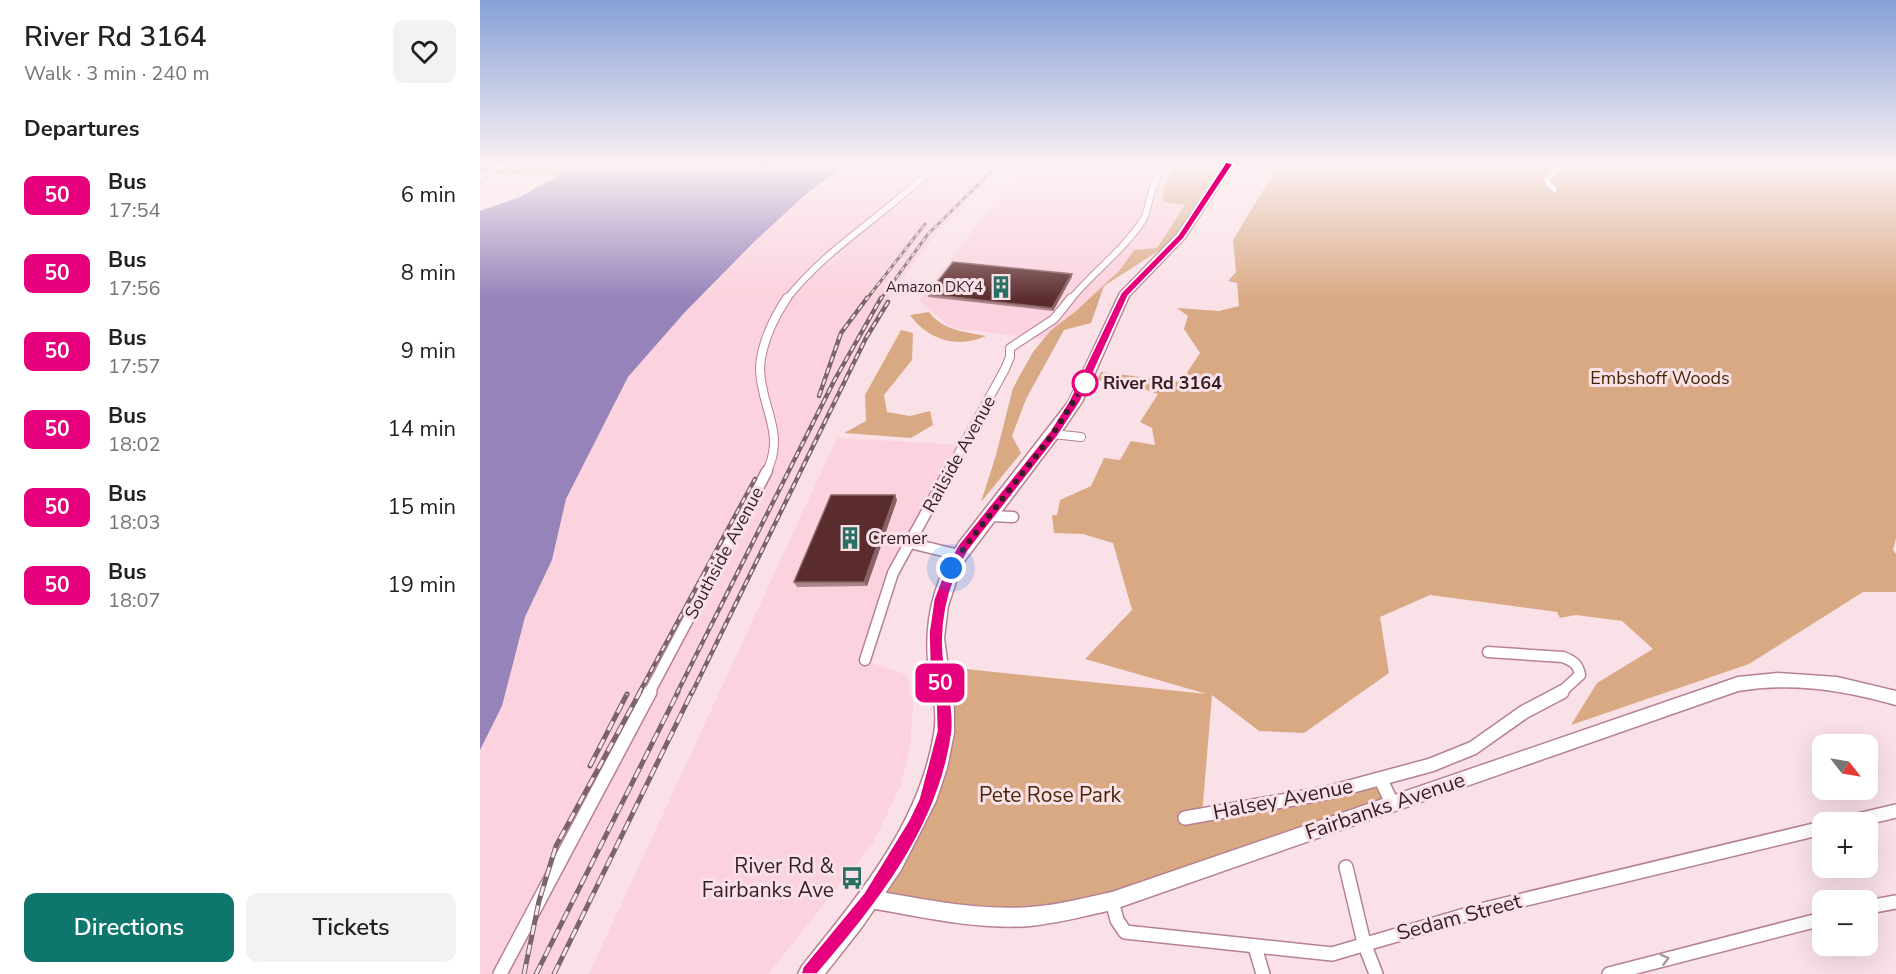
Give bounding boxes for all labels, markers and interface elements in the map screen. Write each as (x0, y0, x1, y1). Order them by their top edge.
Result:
text: River Rd 3164 (24, 18, 207, 56)
button: heart (393, 20, 456, 83)
text: Walk · 3 min · 240 m (24, 60, 210, 87)
text: Departures (24, 114, 139, 144)
text: Bus (108, 167, 147, 197)
text: 6 min (401, 180, 456, 210)
text: 50 (44, 181, 70, 209)
text: 17:54 (108, 197, 161, 224)
text: Bus (108, 245, 147, 275)
text: 8 min (401, 258, 456, 288)
text: 50 (44, 259, 70, 287)
building icon: Amazon DKY4 (988, 274, 1014, 300)
text: 17:56 (108, 275, 161, 302)
place label: Amazon DKY4 (886, 277, 983, 297)
text: Bus (108, 323, 147, 353)
text: 9 min (401, 336, 456, 366)
text: 50 (44, 337, 70, 365)
text: 17:57 (108, 353, 161, 380)
park label: Embshoff Woods (1590, 366, 1730, 390)
marker: River Rd 3164 (1072, 370, 1098, 396)
place label: River Rd 3164 (1103, 371, 1222, 395)
street label: Railside Avenue (917, 391, 1001, 517)
text: Bus (108, 401, 147, 431)
text: 14 min (388, 414, 456, 444)
text: 50 (44, 415, 70, 443)
text: 18:02 (108, 431, 161, 458)
text: Bus (108, 479, 147, 509)
street label: Southside Avenue (679, 483, 769, 623)
text: 15 min (388, 492, 456, 522)
text: 50 (44, 493, 70, 521)
text: 18:03 (108, 509, 161, 536)
building icon: Cremer (837, 525, 863, 551)
place label: Cremer (868, 526, 928, 550)
your location (936, 553, 966, 583)
text: Bus (108, 557, 147, 587)
text: 19 min (388, 570, 456, 600)
text: 50 (44, 571, 70, 599)
text: 18:07 (108, 587, 161, 614)
line badge: 50 (913, 664, 967, 702)
text: 50 (927, 669, 953, 697)
north arrow (1812, 734, 1878, 800)
map controls (1812, 734, 1878, 956)
street label: Fairbanks Avenue (1301, 766, 1469, 846)
street label: Halsey Avenue (1211, 772, 1355, 826)
park label: Pete Rose Park (979, 781, 1121, 809)
button: + (1812, 812, 1878, 878)
place label: River Rd & Fairbanks Ave (702, 852, 834, 904)
bus stop icon: River Rd & Fairbanks Ave (839, 865, 865, 891)
street label: Sedam Street (1393, 887, 1525, 947)
button: − (1812, 890, 1878, 956)
button: Directions (24, 893, 234, 962)
button: Tickets (246, 893, 456, 962)
one-way arrow (1660, 954, 1670, 967)

